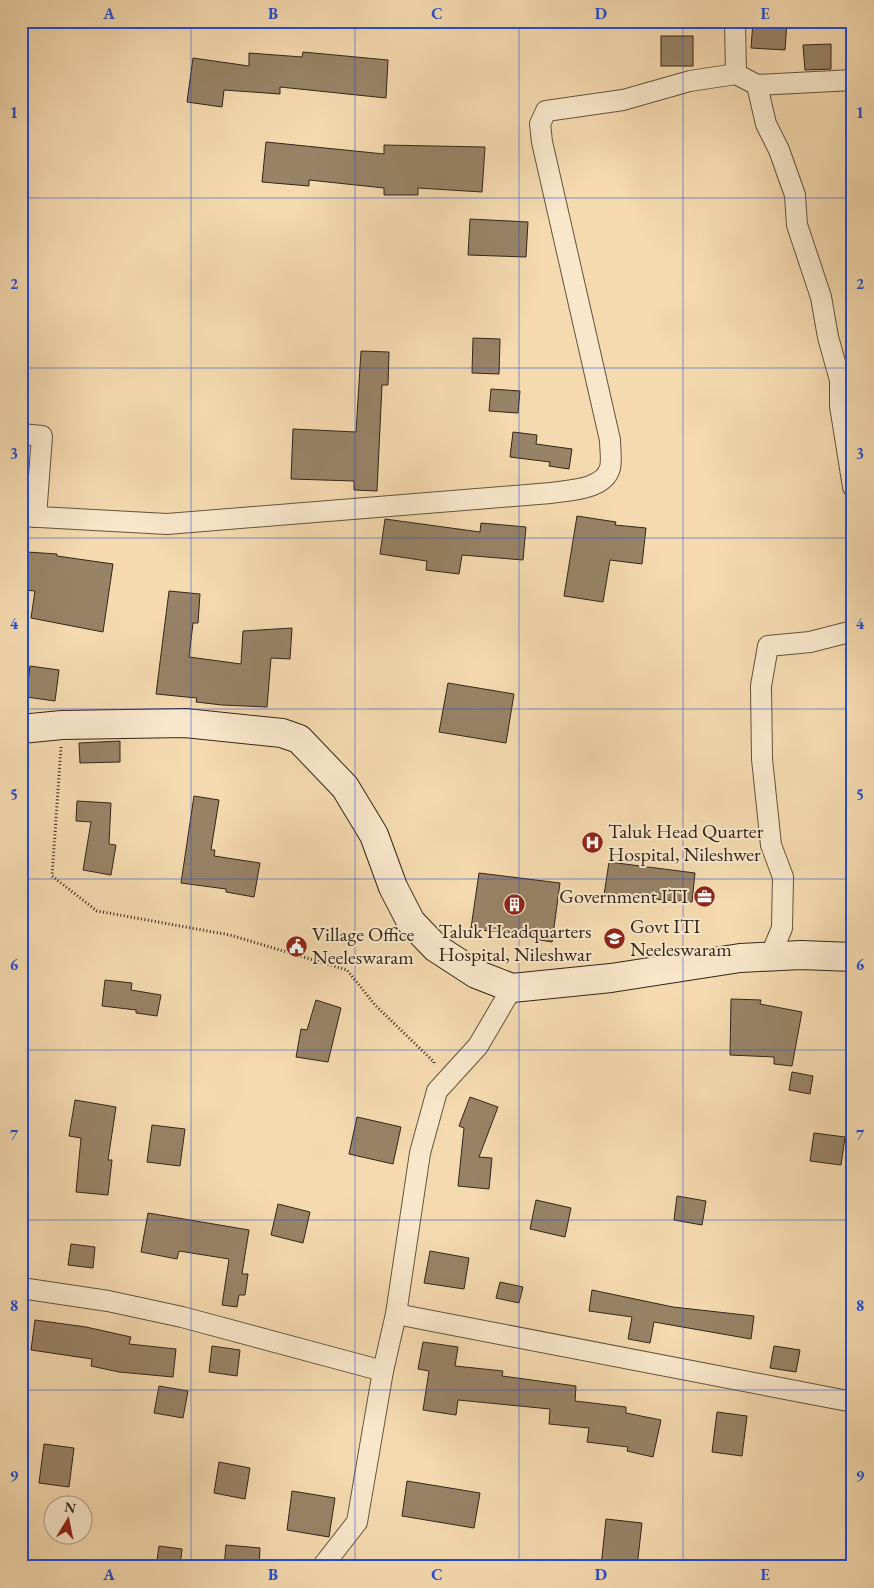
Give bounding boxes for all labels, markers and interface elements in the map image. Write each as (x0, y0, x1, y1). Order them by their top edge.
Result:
text: A (102, 3, 115, 24)
text: B (268, 3, 278, 24)
text: C (431, 3, 443, 24)
text: D (595, 3, 607, 24)
text: E (760, 3, 770, 24)
text: 1 (10, 102, 18, 123)
text: 1 (856, 102, 864, 123)
text: 2 (10, 273, 19, 294)
text: 2 (856, 273, 865, 294)
text: 3 (10, 443, 18, 464)
text: 3 (856, 443, 864, 464)
text: 4 (10, 613, 19, 634)
text: 4 (856, 613, 865, 634)
text: 5 (10, 784, 18, 805)
text: 5 (856, 784, 864, 805)
place label: Taluk Head Quarter Hospital, Nileshwer (608, 818, 764, 867)
hospital icon: Taluk Head Quarter Hospital, Nileshwer (580, 831, 604, 855)
place label: Government ITI (559, 883, 688, 909)
office icon: Government ITI (692, 884, 716, 908)
building icon: Taluk Headquarters Hospital, Nileshwar (503, 893, 527, 917)
place label: Govt ITI Neeleswaram (630, 913, 732, 962)
place label: Taluk Headquarters Hospital, Nileshwar (438, 918, 592, 967)
place label: Village Office Neeleswaram (312, 921, 415, 970)
school or university icon: Govt ITI Neeleswaram (602, 926, 626, 950)
public building icon: Village Office Neeleswaram (284, 934, 308, 958)
text: 6 (10, 954, 19, 975)
text: 6 (856, 954, 865, 975)
text: 7 (10, 1124, 19, 1145)
text: 7 (856, 1124, 865, 1145)
text: 8 (10, 1295, 18, 1316)
text: 8 (856, 1295, 864, 1316)
text: 9 (10, 1465, 19, 1486)
text: 9 (856, 1465, 865, 1486)
north arrow (42, 1496, 92, 1546)
text: N (63, 1497, 78, 1517)
text: A (102, 1564, 115, 1585)
text: B (268, 1564, 278, 1585)
text: C (431, 1564, 443, 1585)
text: D (595, 1564, 607, 1585)
text: E (760, 1564, 770, 1585)

